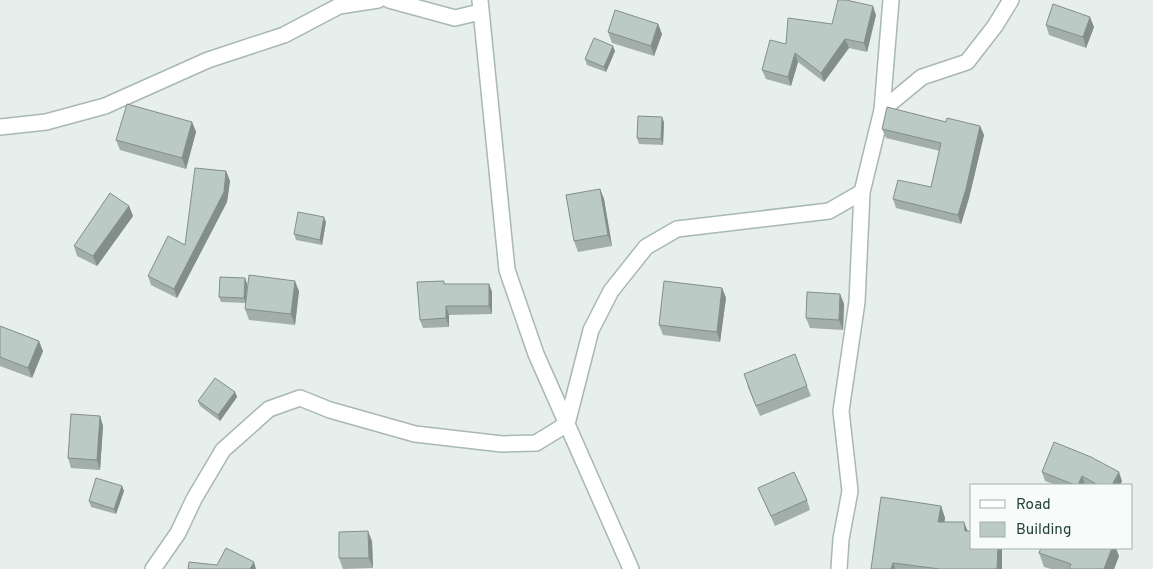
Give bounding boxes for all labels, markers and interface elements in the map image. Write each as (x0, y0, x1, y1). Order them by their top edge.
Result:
legend (970, 484, 1133, 549)
text: Road (1016, 496, 1051, 515)
text: Building (1016, 521, 1071, 540)

